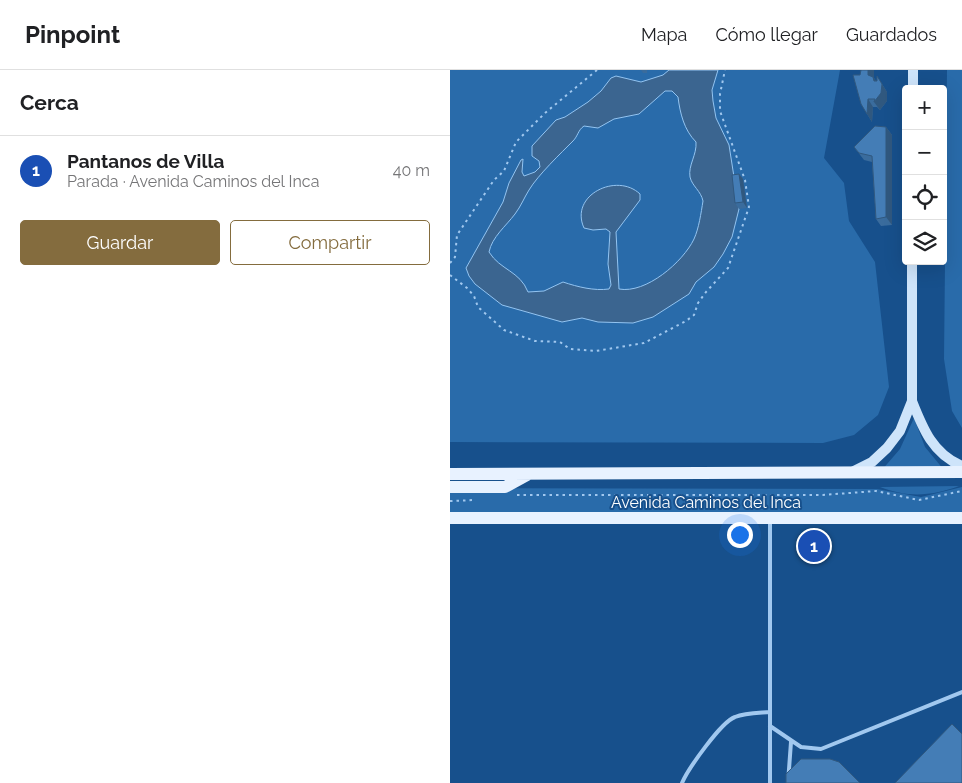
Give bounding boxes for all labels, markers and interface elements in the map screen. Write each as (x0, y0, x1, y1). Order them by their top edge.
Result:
text: Pinpoint (25, 20, 120, 49)
text: Mapa (641, 24, 687, 45)
text: Cómo llegar (715, 24, 818, 45)
text: Guardados (846, 24, 937, 45)
map controls (902, 85, 947, 265)
button: + (902, 85, 947, 130)
text: Cerca (20, 90, 79, 115)
button: − (902, 130, 947, 175)
text: Pantanos de Villa (67, 150, 224, 172)
text: 1 (32, 161, 40, 180)
text: 40 m (393, 161, 430, 180)
text: Parada · Avenida Caminos del Inca (67, 172, 319, 191)
button: locate (902, 175, 947, 220)
button: Guardar (20, 220, 220, 265)
button: Compartir (230, 220, 430, 265)
button: layers (902, 220, 947, 265)
street label: Avenida Caminos del Inca (611, 493, 801, 512)
your location (727, 522, 753, 548)
pin: 1 (798, 527, 830, 565)

